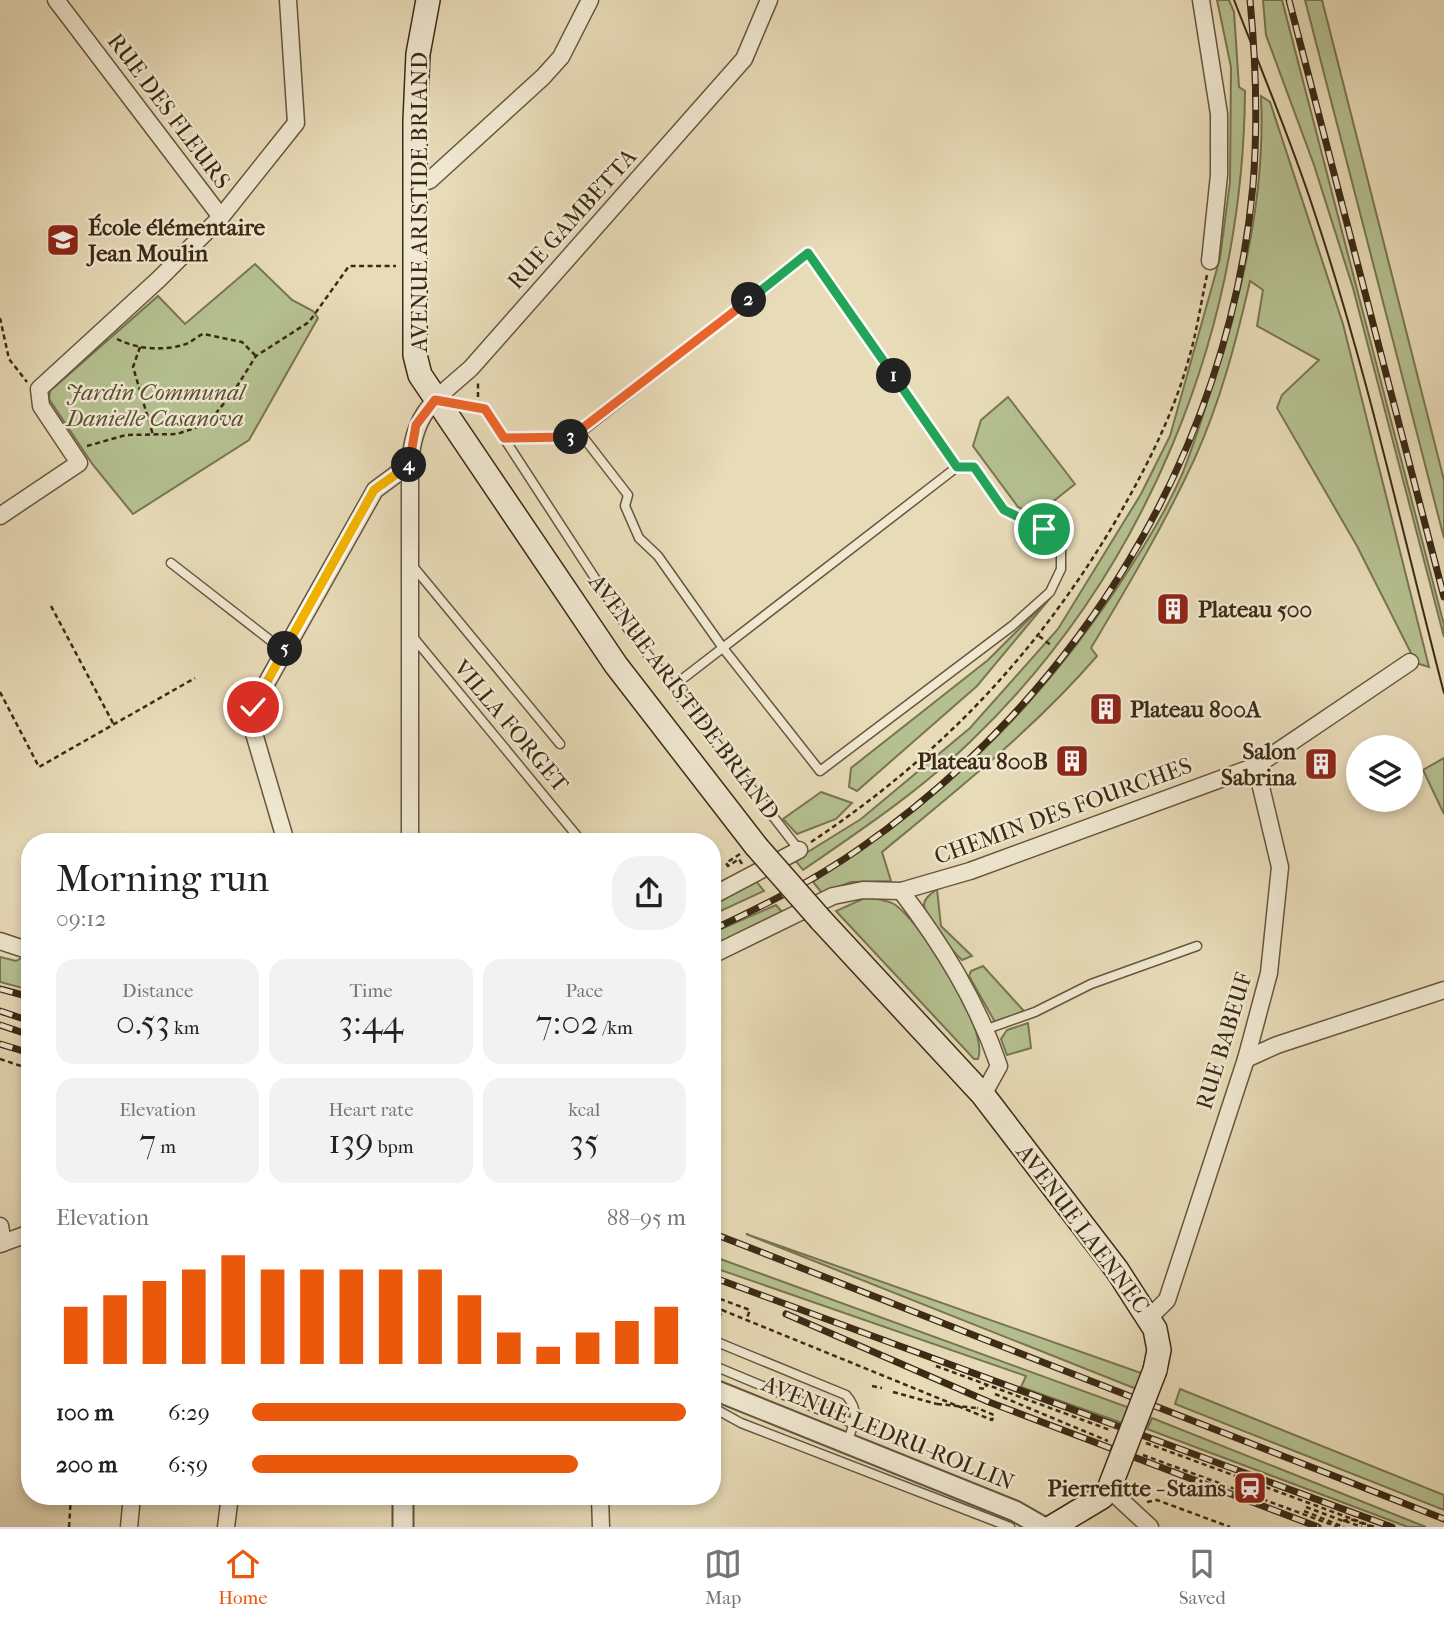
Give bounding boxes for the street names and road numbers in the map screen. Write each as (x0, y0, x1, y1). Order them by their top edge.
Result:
street label: RUE DES FLEURS (102, 28, 236, 194)
street label: AVENUE ARISTIDE BRIAND (406, 52, 433, 353)
street label: RUE GAMBETTA (502, 142, 643, 295)
street label: AVENUE ARISTIDE BRIAND (582, 568, 785, 825)
street label: VILLA FORGET (447, 654, 574, 798)
street label: CHEMIN DES FOURCHES (931, 752, 1195, 870)
street label: RUE BABEUF (1190, 969, 1258, 1113)
street label: AVENUE LAENNEC (1010, 1138, 1155, 1319)
street label: AVENUE LEDRU-ROLLIN (757, 1370, 1018, 1496)

